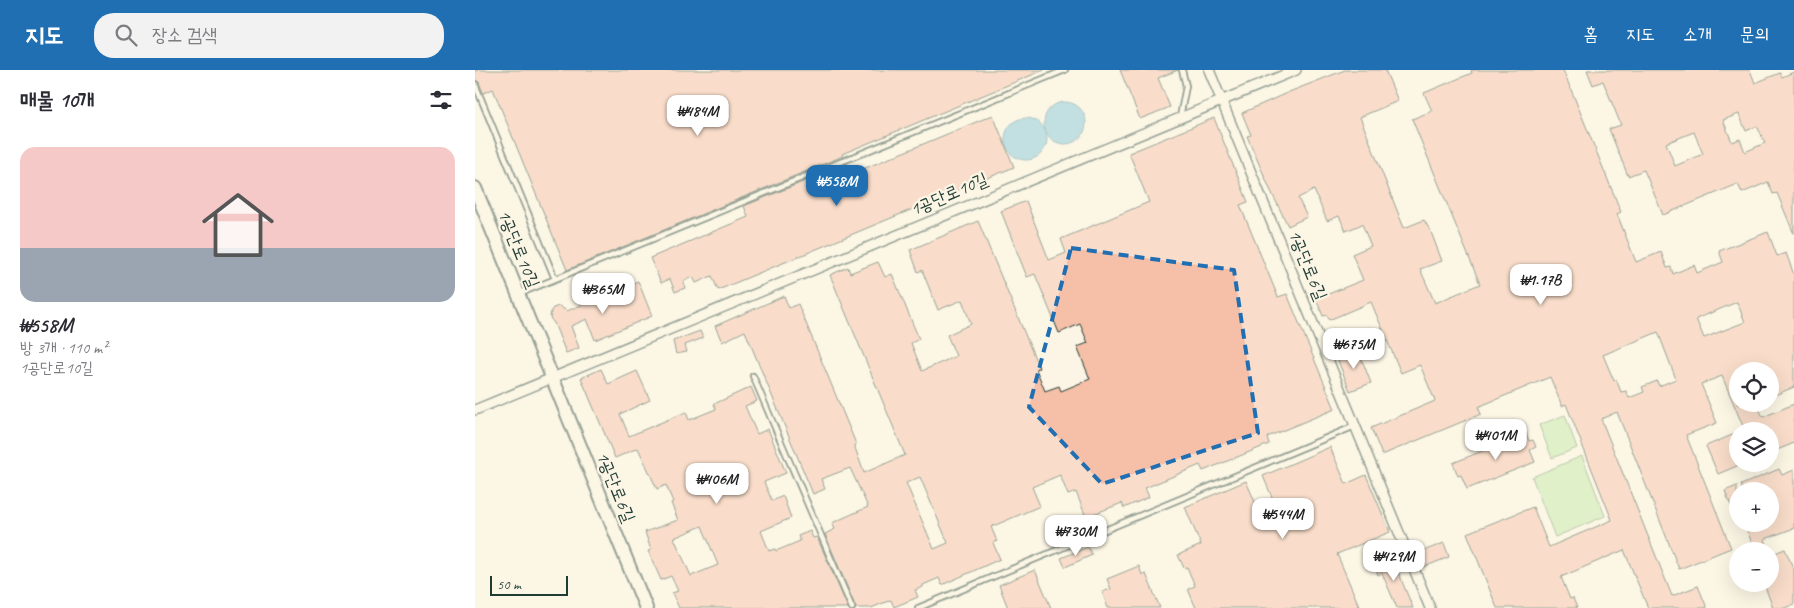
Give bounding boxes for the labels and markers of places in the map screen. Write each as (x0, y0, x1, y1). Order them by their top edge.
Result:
pin: ₩484M (663, 94, 733, 137)
pin: ₩558M (802, 164, 872, 207)
pin: ₩1.17B (1500, 264, 1582, 306)
pin: ₩365M (568, 272, 638, 315)
pin: ₩675M (1319, 328, 1389, 370)
pin: ₩401M (1461, 418, 1531, 461)
pin: ₩406M (682, 462, 752, 505)
pin: ₩544M (1248, 498, 1318, 540)
pin: ₩730M (1041, 514, 1111, 557)
pin: ₩429M (1359, 540, 1429, 582)

